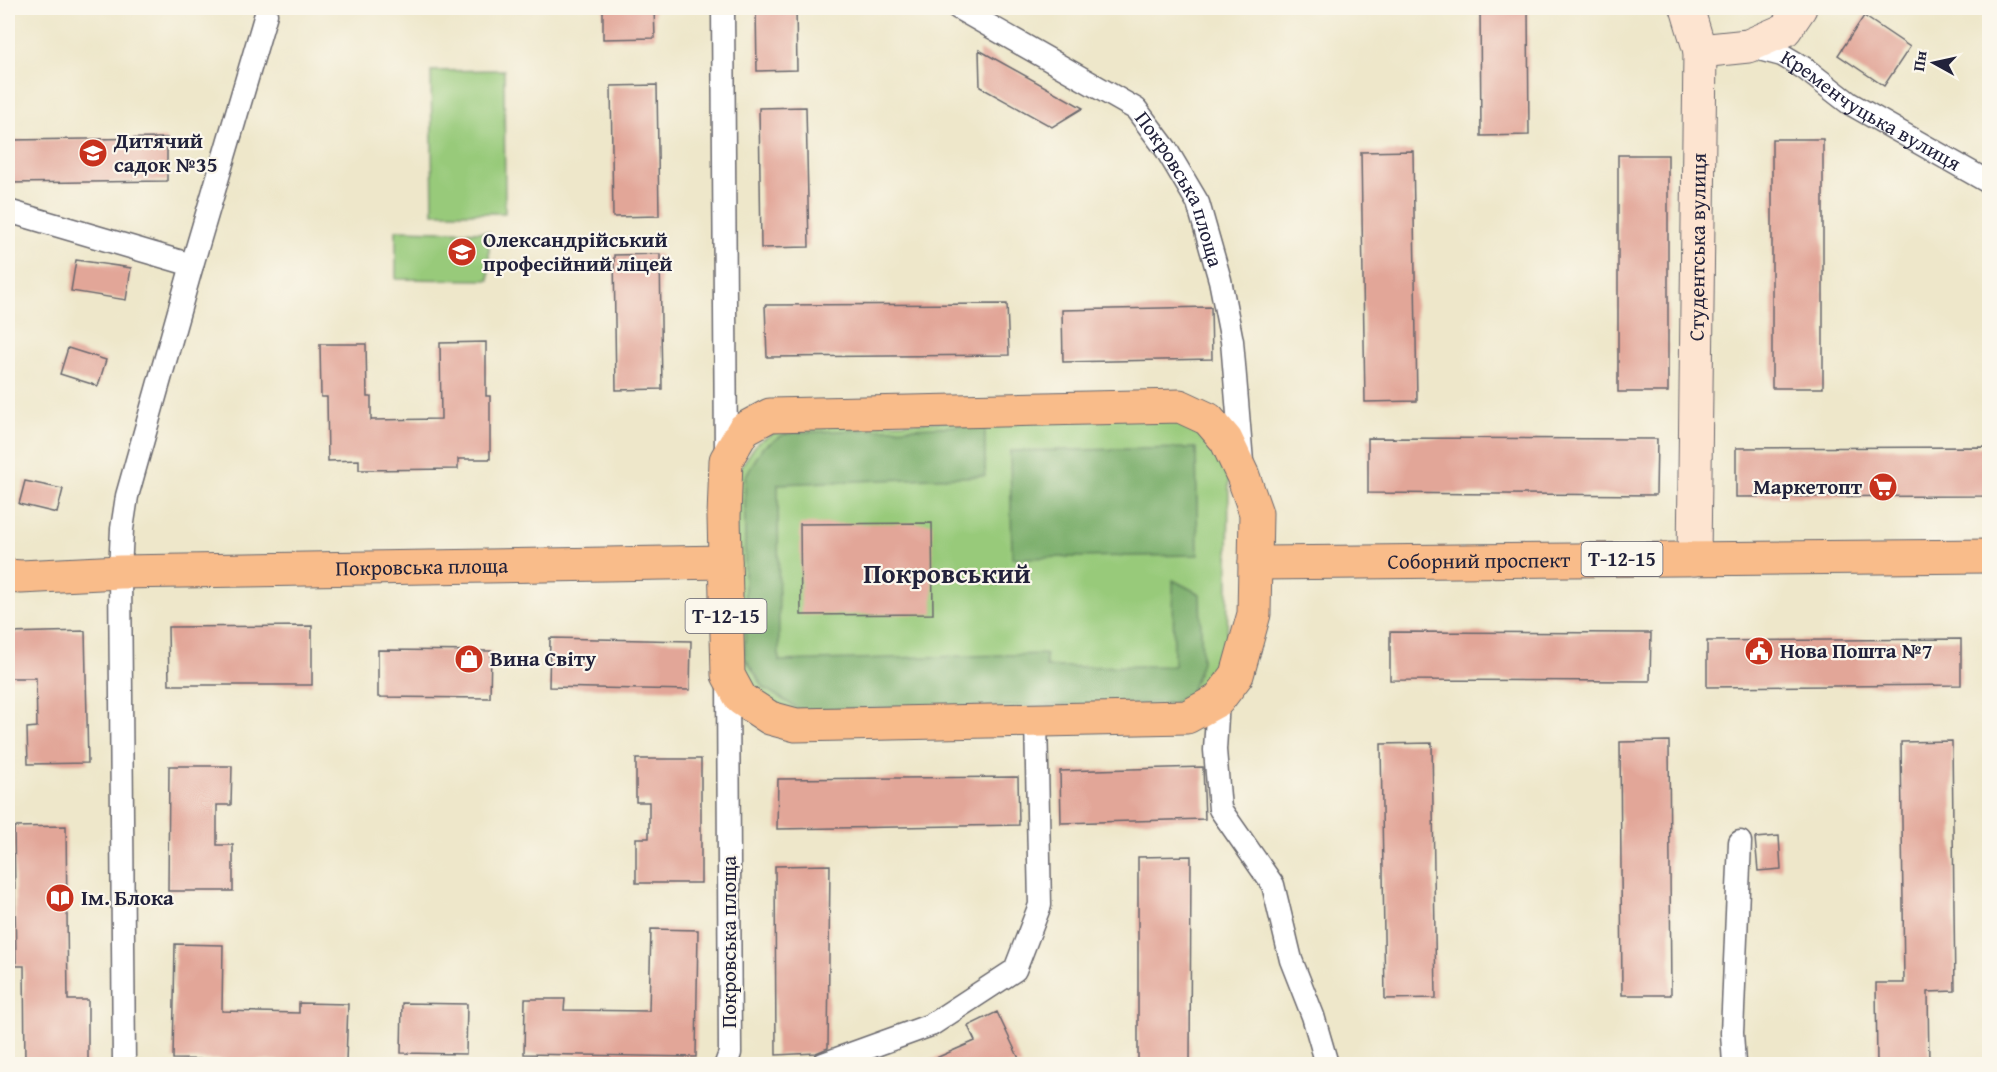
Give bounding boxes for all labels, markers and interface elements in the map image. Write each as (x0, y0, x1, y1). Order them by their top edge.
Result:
north arrow (1904, 33, 1964, 93)
street label: Кременчуцька вулиця (1775, 42, 1967, 179)
text: Пн (1906, 49, 1932, 73)
street label: Покровська площа (1128, 104, 1232, 271)
place label: Дитячий садок №35 (113, 125, 218, 180)
school or university icon: Дитячий садок №35 (77, 137, 109, 169)
street label: Студентська вулиця (1681, 152, 1714, 341)
place label: Олександрійський професійний ліцей (483, 224, 673, 279)
school or university icon: Олександрійський професійний ліцей (446, 236, 478, 268)
place label: Маркетопт (1753, 471, 1863, 502)
supermarket icon: Маркетопт (1867, 471, 1899, 503)
road number: Т-12-15 (1582, 542, 1662, 576)
street label: Соборний проспект (1387, 544, 1571, 577)
street label: Покровська площа (335, 550, 508, 583)
district label: Покровський (863, 553, 1031, 593)
road number: Т-12-15 (686, 599, 766, 633)
public building icon: Нова Пошта №7 (1743, 635, 1775, 667)
place label: Нова Пошта №7 (1780, 635, 1933, 666)
shop icon: Вина Світу (453, 643, 485, 675)
place label: Вина Світу (490, 643, 596, 674)
street label: Покровська площа (713, 856, 744, 1028)
library icon: Ім. Блока (44, 882, 76, 914)
place label: Ім. Блока (81, 882, 174, 913)

